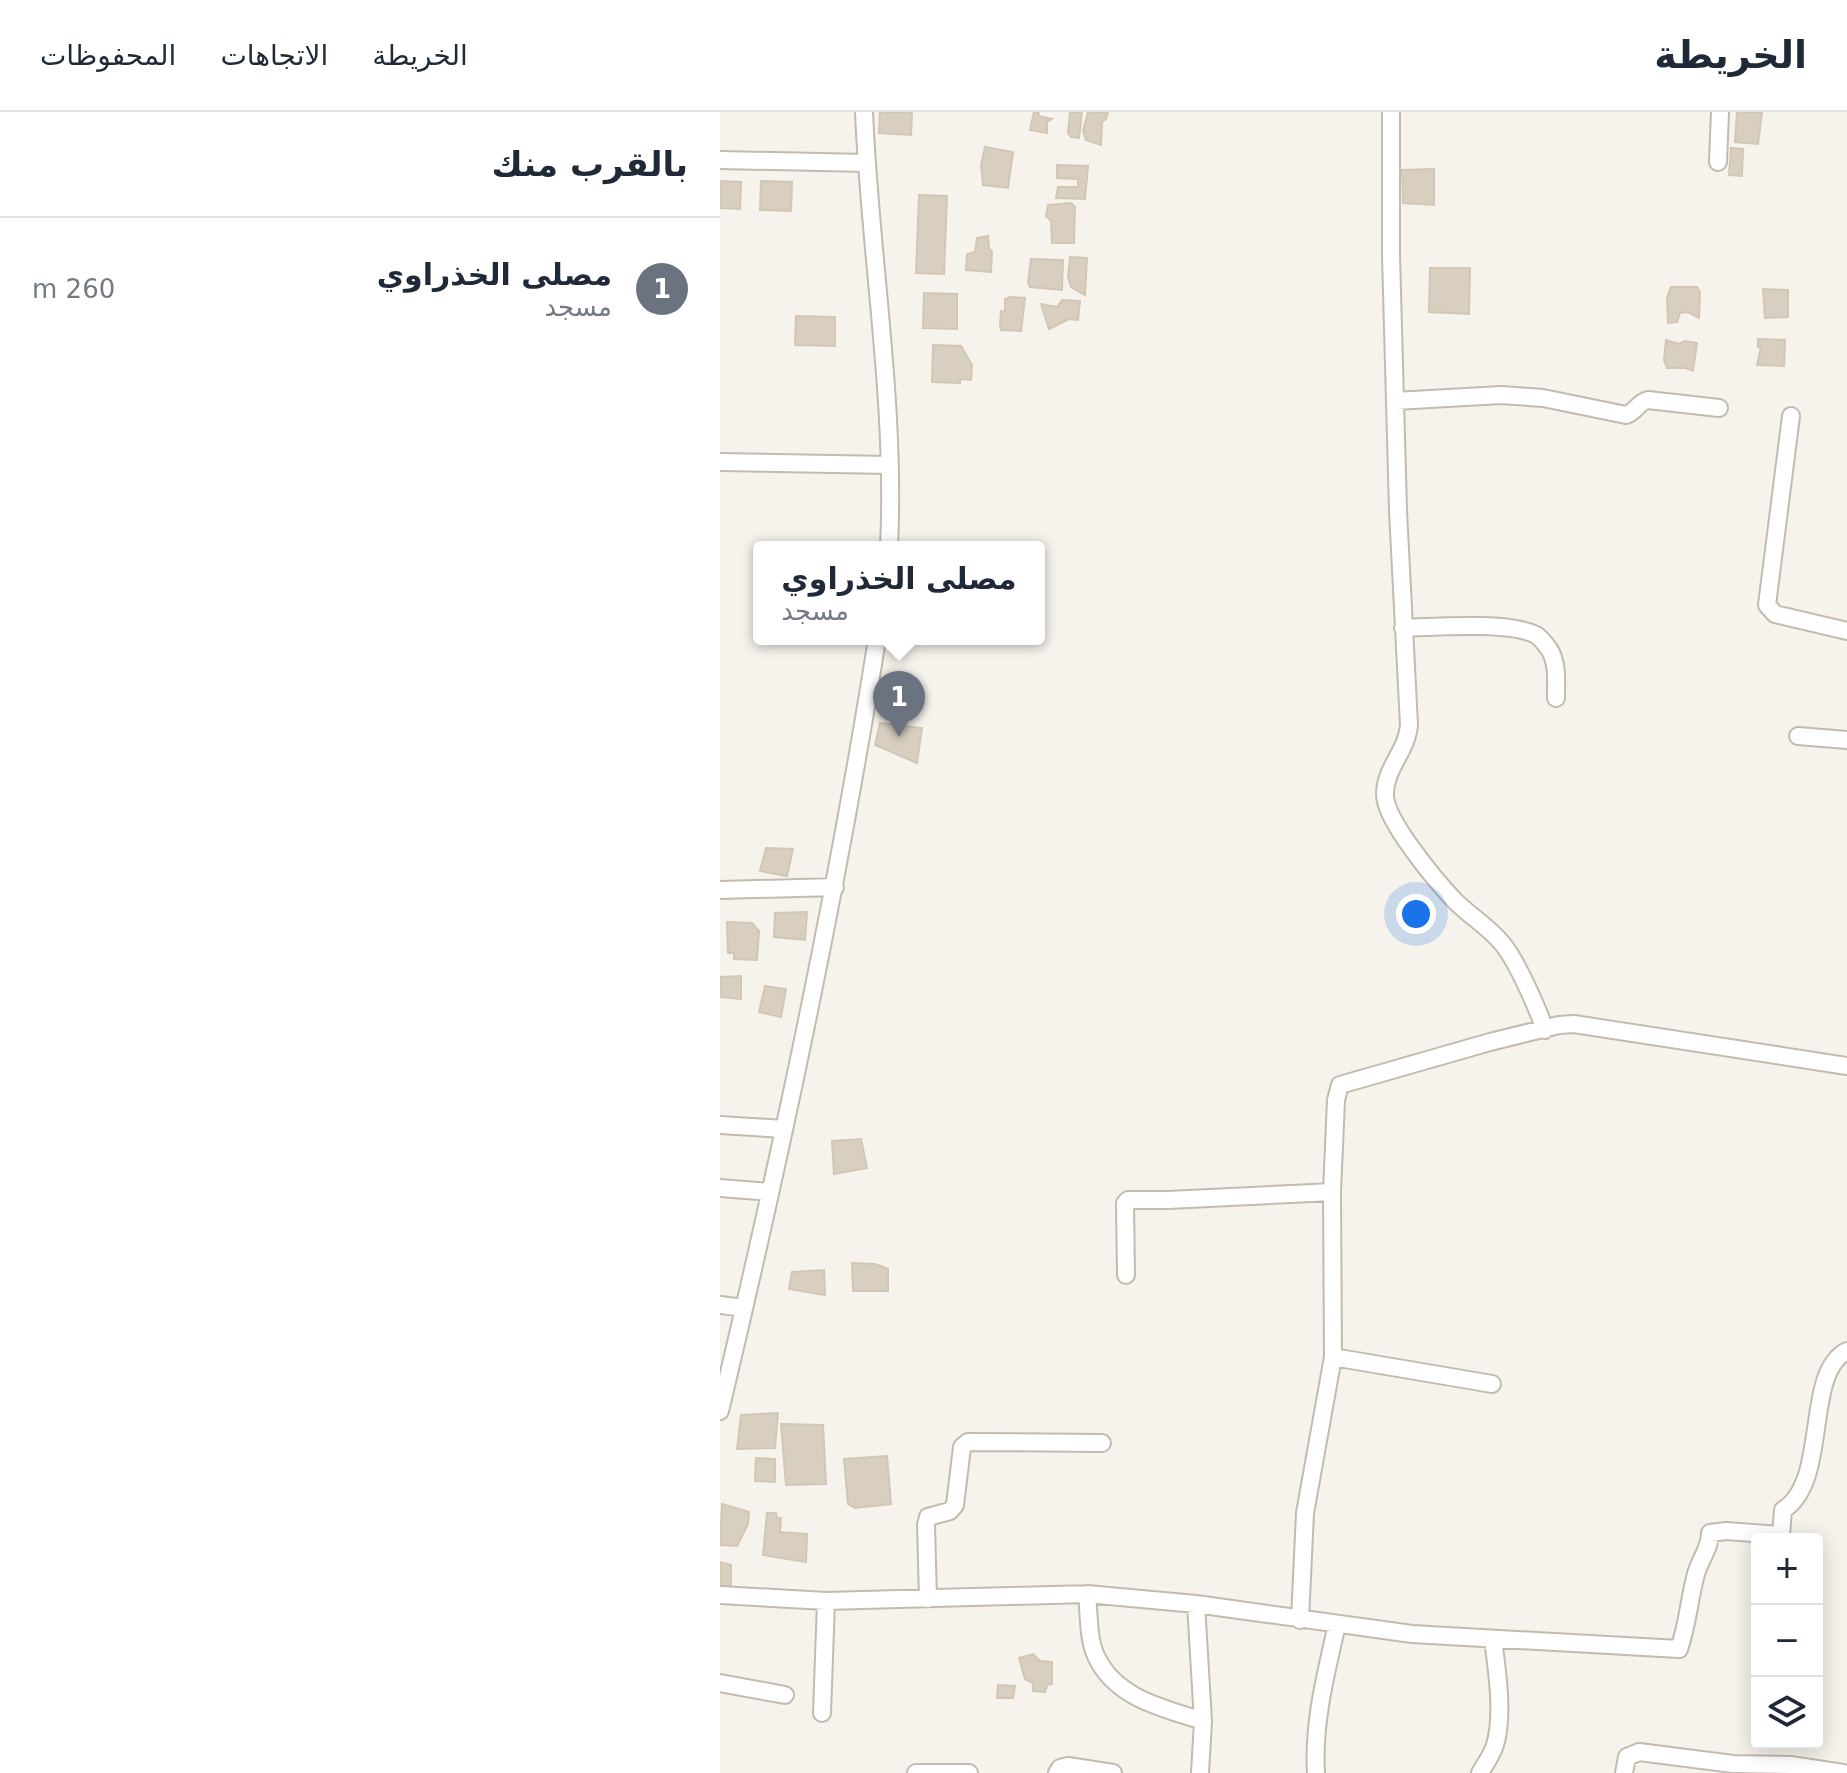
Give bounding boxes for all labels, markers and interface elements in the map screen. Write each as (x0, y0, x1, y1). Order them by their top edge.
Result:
text: الخريطة (1654, 33, 1807, 77)
text: المحفوظات (40, 39, 176, 72)
text: الاتجاهات (220, 39, 328, 72)
text: الخريطة (372, 39, 468, 72)
text: بالقرب منك (491, 144, 688, 184)
text: مصلى الخذراوي (377, 257, 612, 292)
text: 260 m (32, 274, 115, 304)
text: 1 (653, 274, 671, 304)
text: مسجد (544, 292, 612, 322)
popup (753, 541, 1045, 645)
text: مصلى الخذراوي (781, 561, 1017, 596)
text: مسجد (781, 596, 849, 626)
pin: 1 (873, 671, 925, 737)
your location (1396, 894, 1436, 934)
map controls (1751, 1533, 1823, 1749)
button: + (1751, 1533, 1823, 1605)
button: − (1751, 1605, 1823, 1677)
button: layers (1751, 1677, 1823, 1749)

